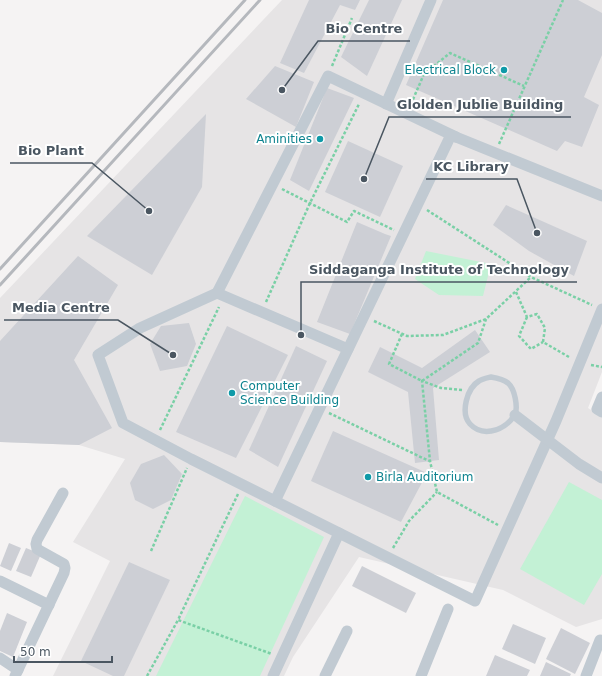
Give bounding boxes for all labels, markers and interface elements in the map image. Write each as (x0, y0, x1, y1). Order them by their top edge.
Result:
callout: Bio Centre (318, 16, 410, 41)
text: Bio Centre (326, 21, 403, 36)
place label: Electrical Block (405, 63, 496, 77)
marker: Electrical Block (499, 65, 509, 75)
callout: Glolden Jublie Building (389, 92, 571, 117)
text: Glolden Jublie Building (397, 97, 563, 112)
place label: Aminities (256, 132, 312, 146)
marker: Aminities (315, 134, 325, 144)
callout: Bio Plant (10, 138, 92, 163)
text: Bio Plant (18, 143, 84, 158)
callout: KC Library (426, 154, 517, 179)
text: KC Library (433, 159, 509, 174)
callout: Siddaganga Institute of Technology (301, 257, 577, 282)
text: Siddaganga Institute of Technology (309, 262, 570, 277)
callout: Media Centre (4, 295, 118, 320)
text: Media Centre (12, 300, 110, 315)
place label: Computer Science Building (240, 379, 339, 407)
marker: Computer Science Building (227, 388, 237, 398)
place label: Birla Auditorium (376, 470, 473, 484)
marker: Birla Auditorium (363, 472, 373, 482)
scale bar (14, 638, 112, 664)
text: 50 m (20, 645, 51, 659)

